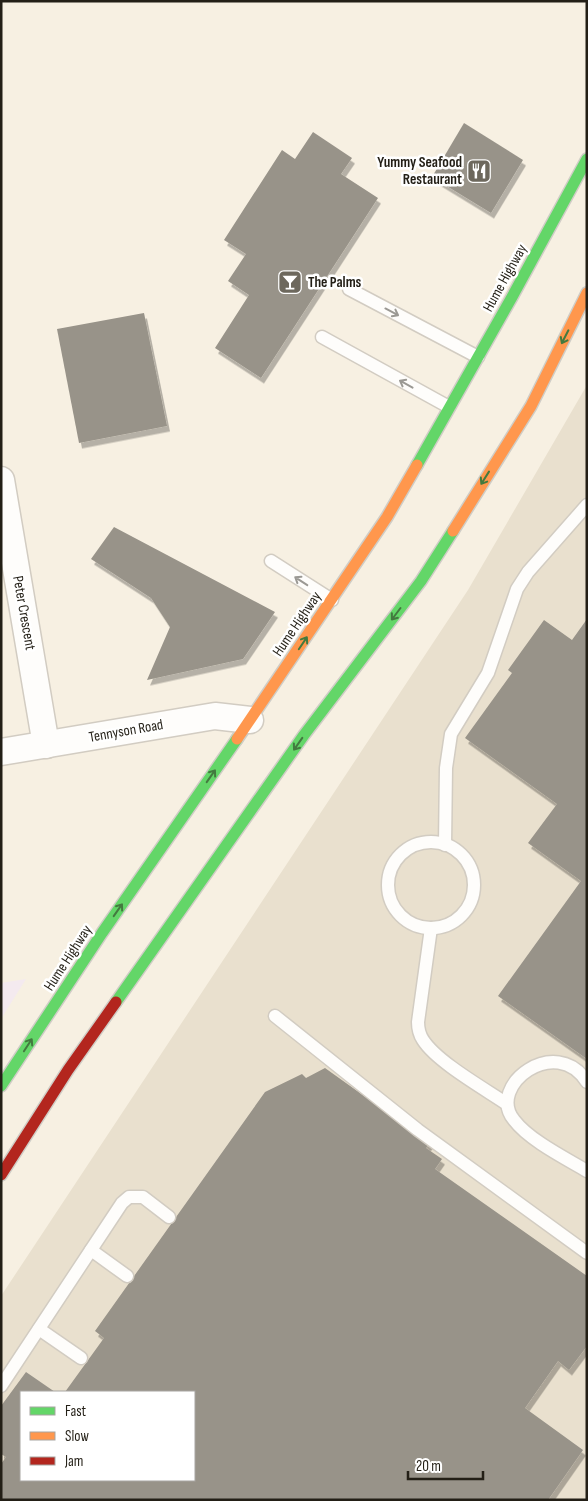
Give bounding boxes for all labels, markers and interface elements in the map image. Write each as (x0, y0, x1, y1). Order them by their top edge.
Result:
place label: Yummy Seafood Restaurant (377, 153, 462, 189)
restaurant icon: Yummy Seafood Restaurant (466, 158, 492, 184)
street label: Hume Highway (479, 241, 531, 315)
bar icon: The Palms (277, 269, 303, 295)
place label: The Palms (308, 273, 362, 292)
one-way arrow (384, 308, 399, 317)
one-way arrow (560, 329, 569, 344)
one-way arrow (400, 378, 414, 388)
one-way arrow (480, 471, 490, 485)
street label: Peter Crescent (8, 574, 40, 652)
one-way arrow (294, 576, 308, 586)
street label: Hume Highway (268, 588, 326, 660)
one-way arrow (390, 607, 401, 620)
one-way arrow (298, 636, 308, 650)
street label: Tennyson Road (87, 715, 165, 747)
one-way arrow (293, 737, 303, 751)
one-way arrow (206, 770, 216, 784)
one-way arrow (113, 903, 123, 917)
street label: Hume Highway (40, 921, 96, 994)
one-way arrow (23, 1038, 33, 1052)
legend (20, 1391, 195, 1481)
text: Fast (65, 1402, 87, 1421)
text: Slow (65, 1427, 89, 1446)
scale bar (408, 1448, 483, 1480)
text: Jam (64, 1452, 83, 1471)
text: 20 m (416, 1457, 441, 1476)

